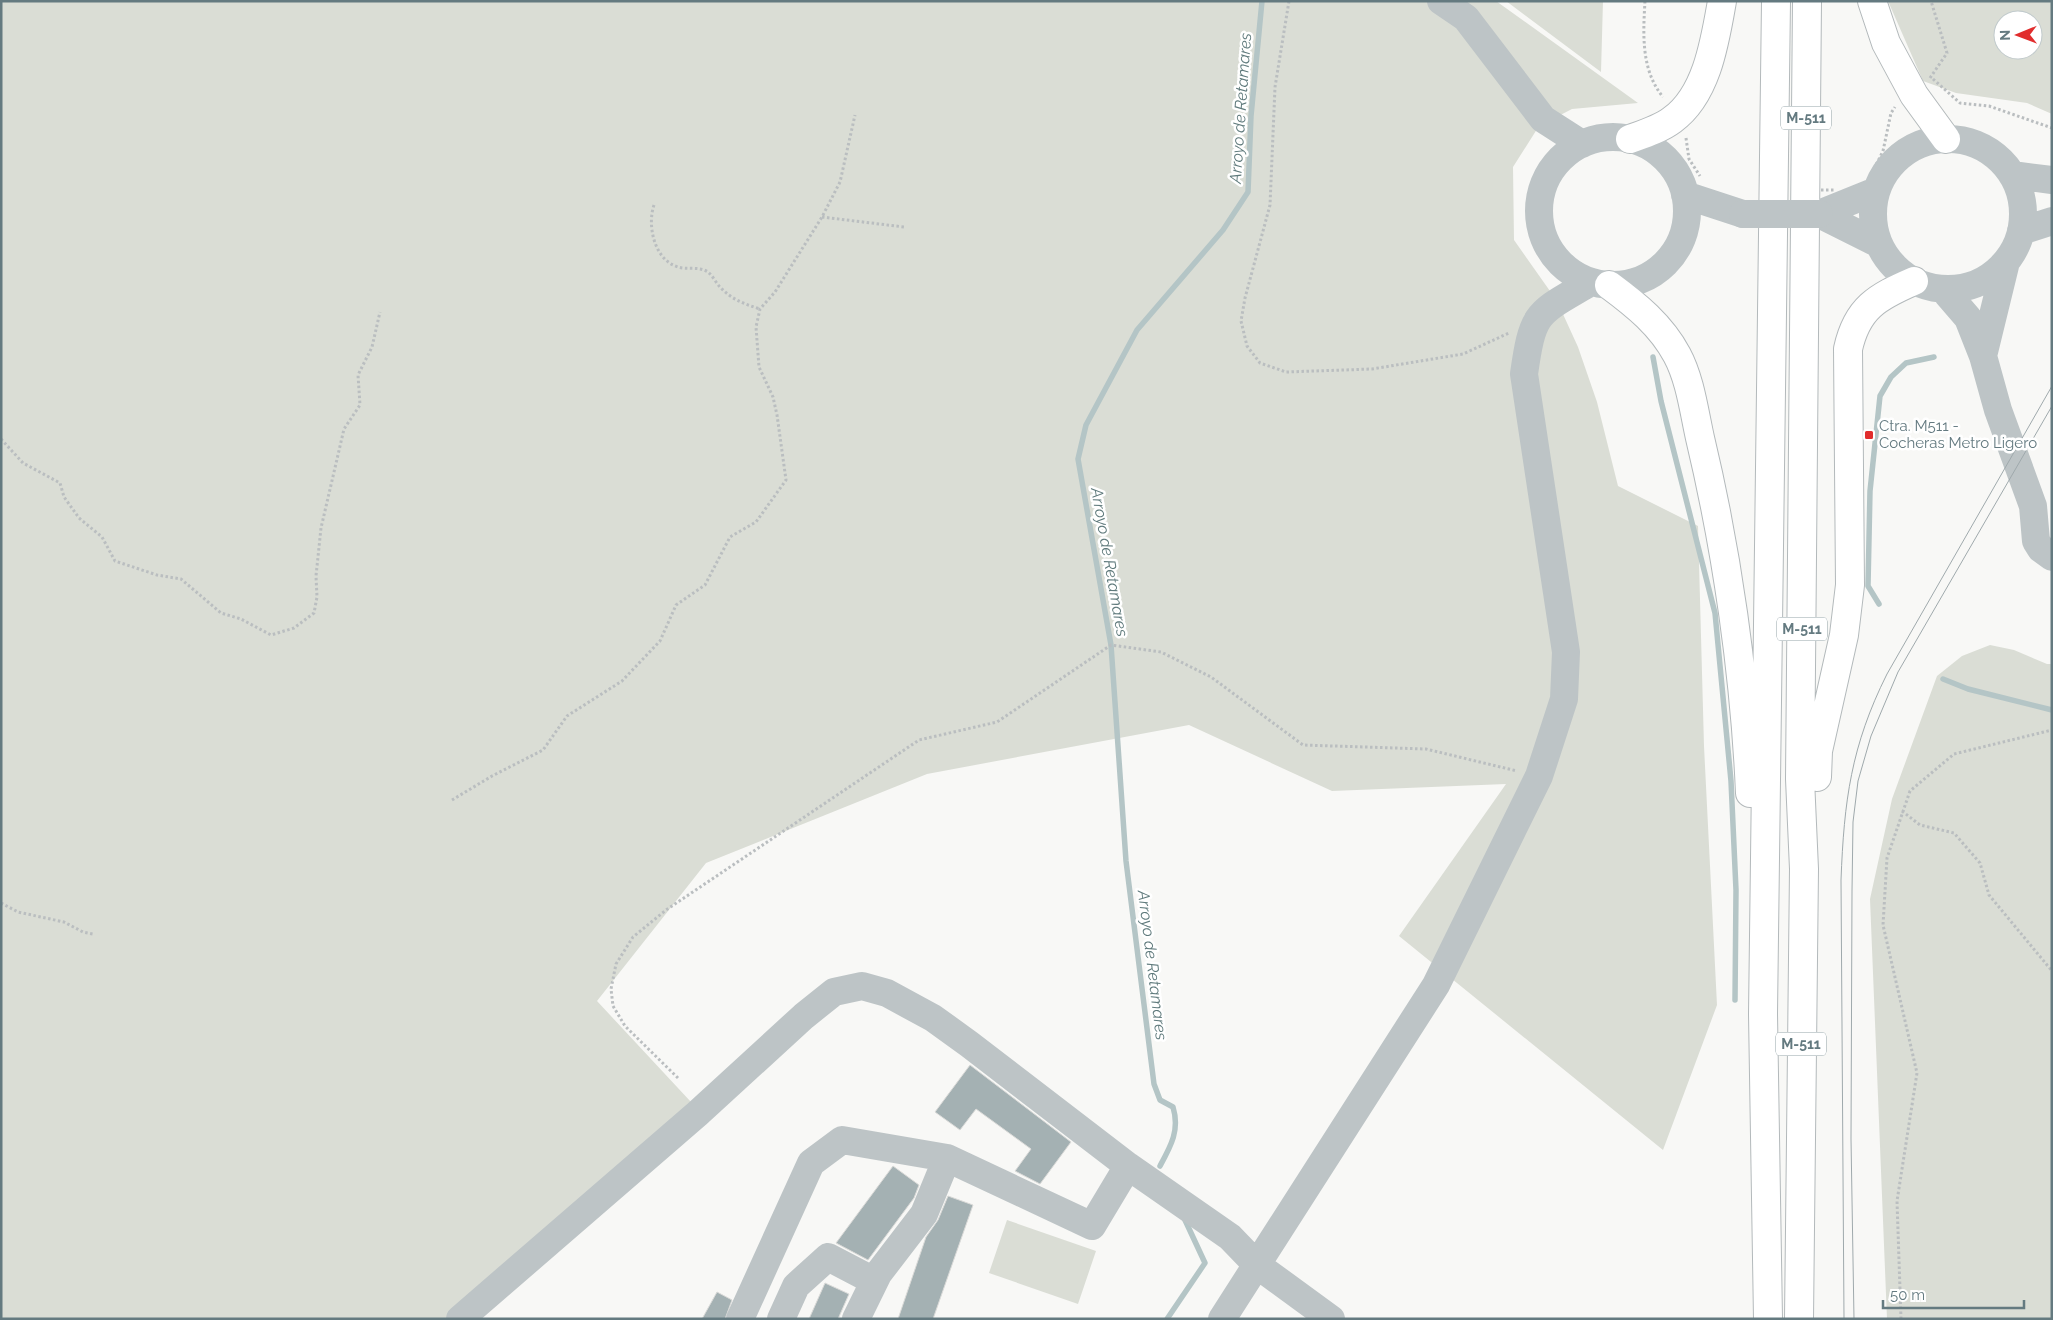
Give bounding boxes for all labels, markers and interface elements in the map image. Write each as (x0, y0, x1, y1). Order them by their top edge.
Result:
north arrow (1993, 10, 2043, 60)
text: N (1997, 30, 2013, 41)
water label: Arroyo de Retamares (1226, 32, 1255, 185)
road number: M-511 (1781, 106, 1831, 130)
place label: Ctra. M511 - Cocheras Metro Ligero (1879, 417, 2037, 452)
marker: Ctra. M511 - Cocheras Metro Ligero (1863, 429, 1875, 441)
water label: Arroyo de Retamares (1087, 485, 1132, 638)
road number: M-511 (1777, 618, 1827, 640)
water label: Arroyo de Retamares (1134, 888, 1171, 1042)
road number: M-511 (1776, 1032, 1826, 1056)
scale bar (1883, 1278, 2024, 1310)
text: 50 m (1890, 1286, 1925, 1304)

